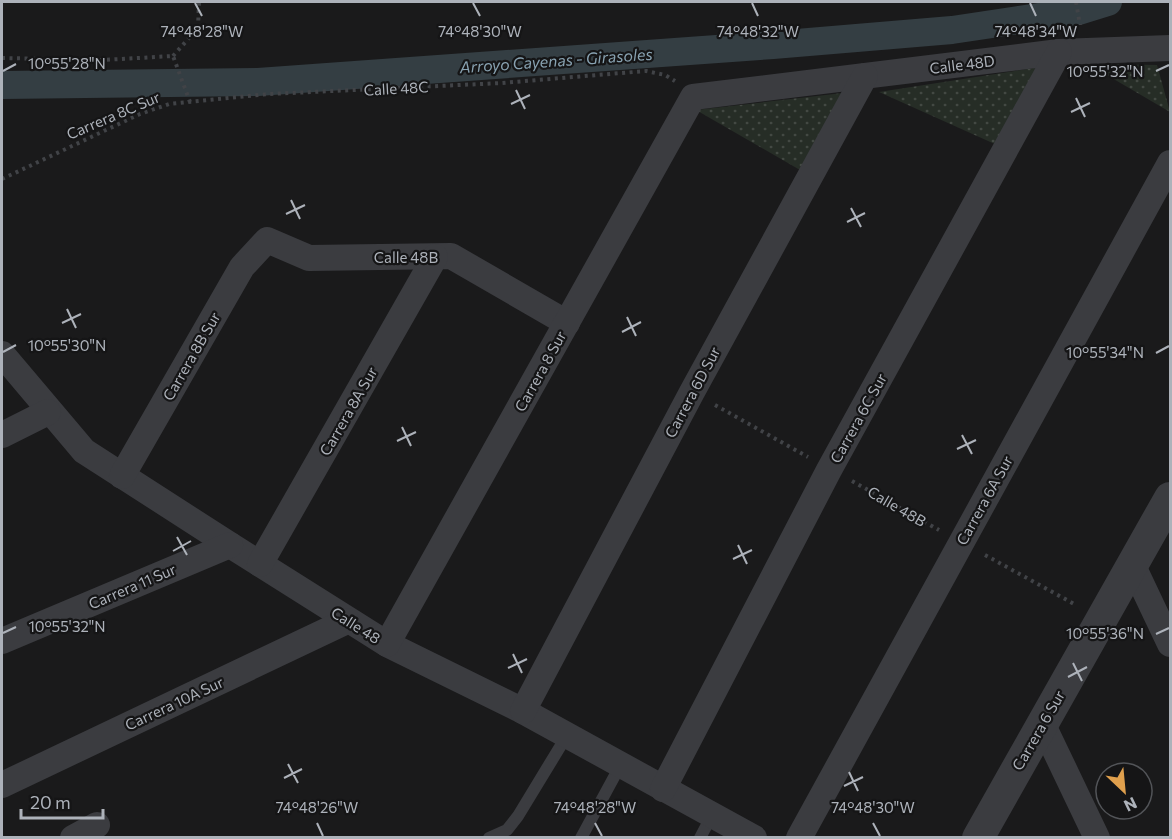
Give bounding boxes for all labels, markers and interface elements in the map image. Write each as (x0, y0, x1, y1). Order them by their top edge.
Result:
text: 74°48'28"W (161, 22, 243, 40)
text: 74°48'30"W (438, 22, 522, 40)
text: 74°48'32"W (717, 22, 799, 40)
text: 74°48'34"W (995, 22, 1077, 40)
water label: Arroyo Cayenas - Girasoles (458, 44, 653, 76)
street label: Calle 48D (928, 51, 996, 77)
text: 10°55'28"N (28, 54, 106, 72)
text: 10°55'32"N (1066, 62, 1144, 80)
street label: Calle 48C (363, 77, 429, 99)
street label: Carrera 8C Sur (64, 87, 162, 143)
street label: Calle 48B (374, 248, 438, 266)
street label: Carrera 8B Sur (158, 309, 224, 403)
street label: Carrera 8 Sur (510, 328, 570, 414)
text: 10°55'30"N (28, 336, 106, 354)
street label: Carrera 6D Sur (660, 343, 724, 441)
text: 10°55'34"N (1066, 343, 1144, 361)
street label: Carrera 8A Sur (315, 363, 381, 459)
street label: Carrera 6C Sur (826, 370, 890, 466)
street label: Carrera 6A Sur (952, 452, 1016, 548)
street label: Calle 48B (865, 482, 930, 530)
street label: Carrera 11 Sur (86, 560, 178, 612)
street label: Calle 48 (328, 603, 384, 647)
text: 10°55'32"N (28, 617, 106, 635)
text: 10°55'36"N (1066, 624, 1144, 642)
street label: Carrera 10A Sur (122, 672, 226, 734)
street label: Carrera 6 Sur (1008, 687, 1068, 773)
north arrow (1094, 761, 1154, 821)
scale bar (21, 782, 104, 820)
text: 20 m (30, 791, 71, 813)
text: N (1121, 794, 1140, 816)
text: 74°48'26"W (276, 798, 358, 816)
text: 74°48'28"W (554, 798, 636, 816)
text: 74°48'30"W (831, 798, 915, 816)

